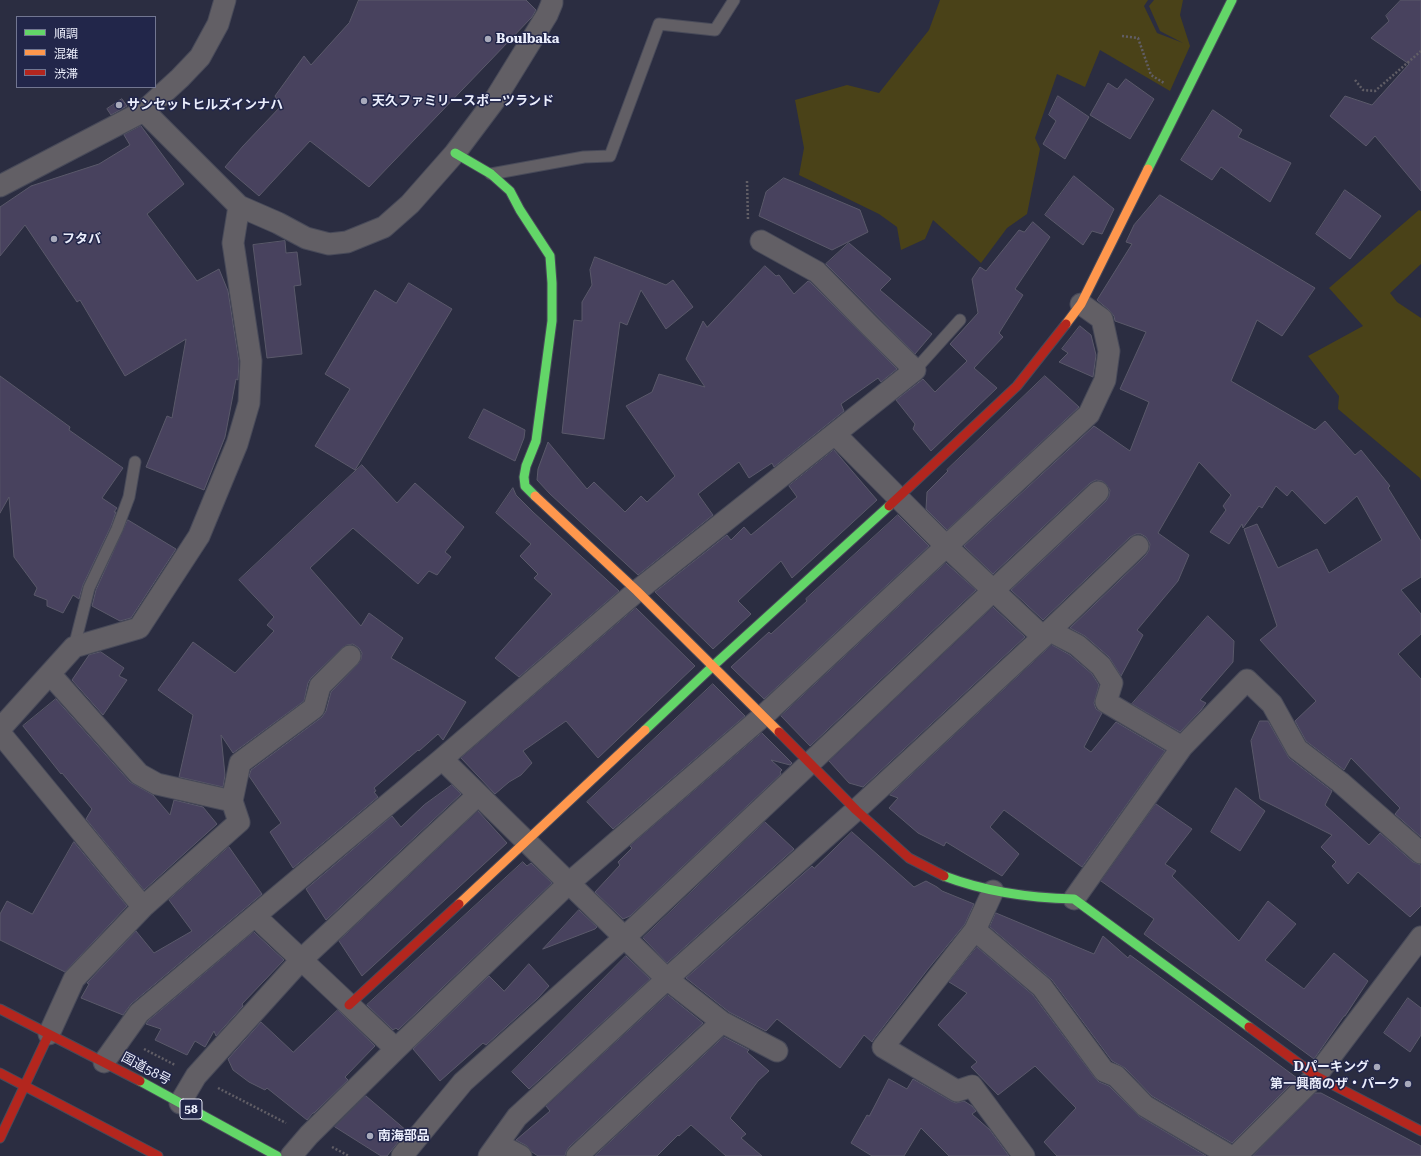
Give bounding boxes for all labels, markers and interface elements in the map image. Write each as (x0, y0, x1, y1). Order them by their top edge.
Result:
legend (16, 16, 156, 88)
text: 順調 (54, 27, 78, 41)
place label: Boulbaka (496, 31, 559, 47)
marker: Boulbaka (483, 34, 493, 44)
text: 混雑 (54, 47, 78, 61)
text: 渋滞 (54, 67, 78, 81)
place label: 天久ファミリースポーツランド (372, 93, 554, 109)
marker: 天久ファミリースポーツランド (359, 96, 369, 106)
place label: サンセットヒルズインナハ (127, 97, 283, 113)
marker: サンセットヒルズインナハ (114, 100, 124, 110)
place label: フタバ (62, 231, 101, 247)
marker: フタバ (49, 234, 59, 244)
street label: 国道58号 (119, 1050, 173, 1088)
place label: Dパーキング (1294, 1059, 1369, 1075)
marker: Dパーキング (1372, 1062, 1382, 1072)
place label: 第一興商のザ・パーク (1270, 1076, 1400, 1092)
marker: 第一興商のザ・パーク (1403, 1079, 1413, 1089)
road number: 58 (180, 1099, 202, 1119)
place label: 南海部品 (378, 1128, 430, 1144)
marker: 南海部品 (365, 1131, 375, 1141)

